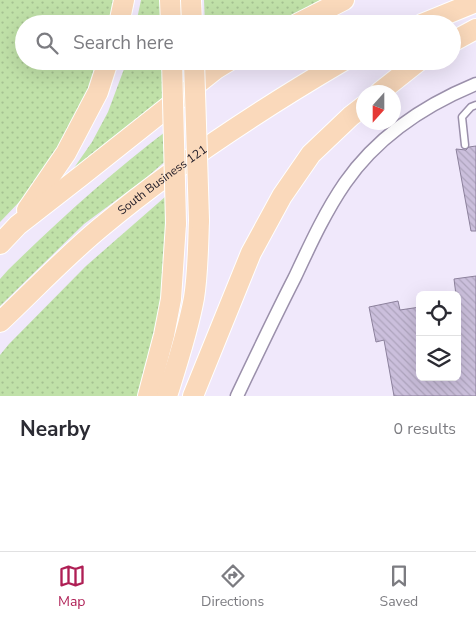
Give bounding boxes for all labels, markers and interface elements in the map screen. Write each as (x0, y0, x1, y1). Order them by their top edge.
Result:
search box (15, 15, 461, 70)
icon: search (33, 29, 61, 57)
text: Search here (73, 30, 174, 56)
north arrow (356, 85, 401, 130)
street label: South Business 121 (114, 141, 210, 218)
map controls (416, 291, 461, 381)
button: locate (416, 291, 461, 336)
button: layers (416, 336, 461, 381)
text: Nearby (20, 415, 90, 443)
text: 0 results (394, 418, 456, 440)
tab: Map (58, 562, 86, 611)
tab: Directions (201, 562, 264, 611)
tab: Saved (380, 562, 418, 611)

